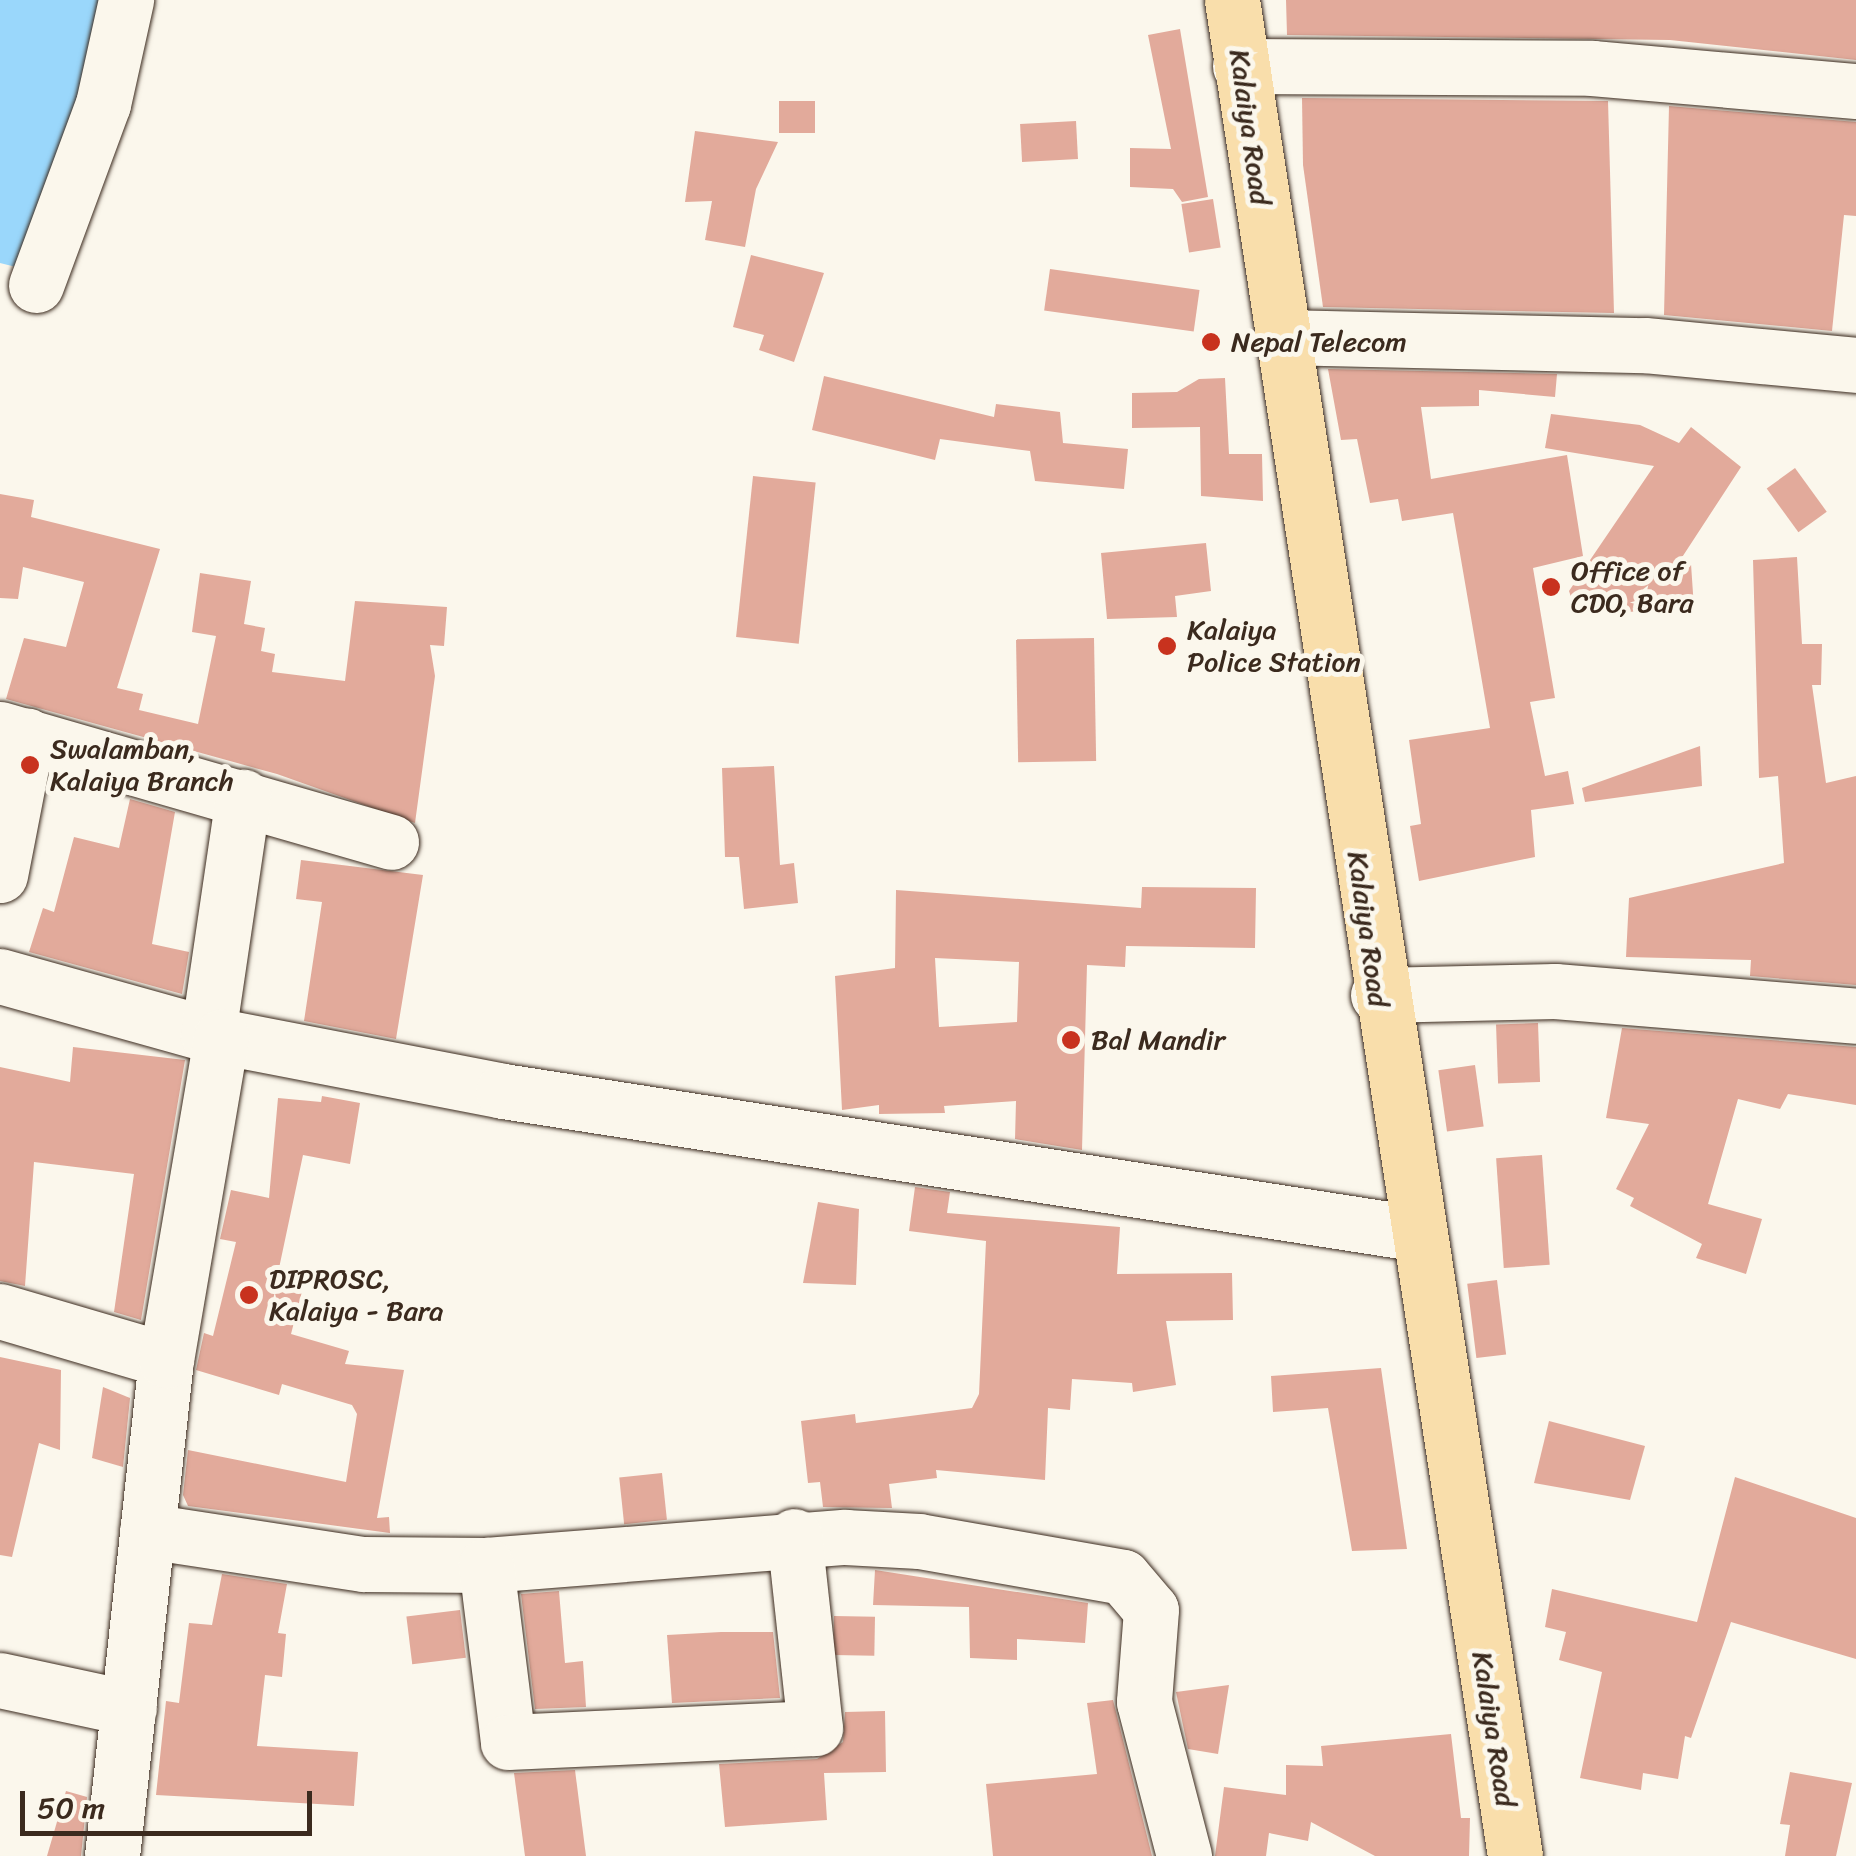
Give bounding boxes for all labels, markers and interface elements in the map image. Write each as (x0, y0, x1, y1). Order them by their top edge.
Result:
street label: Kalaiya Road (1222, 47, 1278, 207)
place label: Nepal Telecom (1231, 325, 1408, 359)
marker: Nepal Telecom (1200, 331, 1222, 353)
place label: Office of CDO, Bara (1571, 554, 1693, 620)
marker: Office of CDO, Bara (1540, 576, 1562, 598)
place label: Kalaiya Police Station (1187, 613, 1362, 679)
marker: Kalaiya Police Station (1156, 635, 1178, 657)
place label: Swalamban, Kalaiya Branch (50, 732, 234, 798)
marker: Swalamban, Kalaiya Branch (19, 754, 41, 776)
street label: Kalaiya Road (1340, 849, 1396, 1009)
place label: Bal Mandir (1091, 1023, 1224, 1057)
marker: Bal Mandir (1060, 1029, 1082, 1051)
place label: DIPROSC, Kalaiya - Bara (269, 1262, 443, 1328)
marker: DIPROSC, Kalaiya - Bara (238, 1284, 260, 1306)
street label: Kalaiya Road (1465, 1649, 1523, 1809)
scale bar (25, 1771, 318, 1833)
text: 50 m (37, 1781, 105, 1835)

